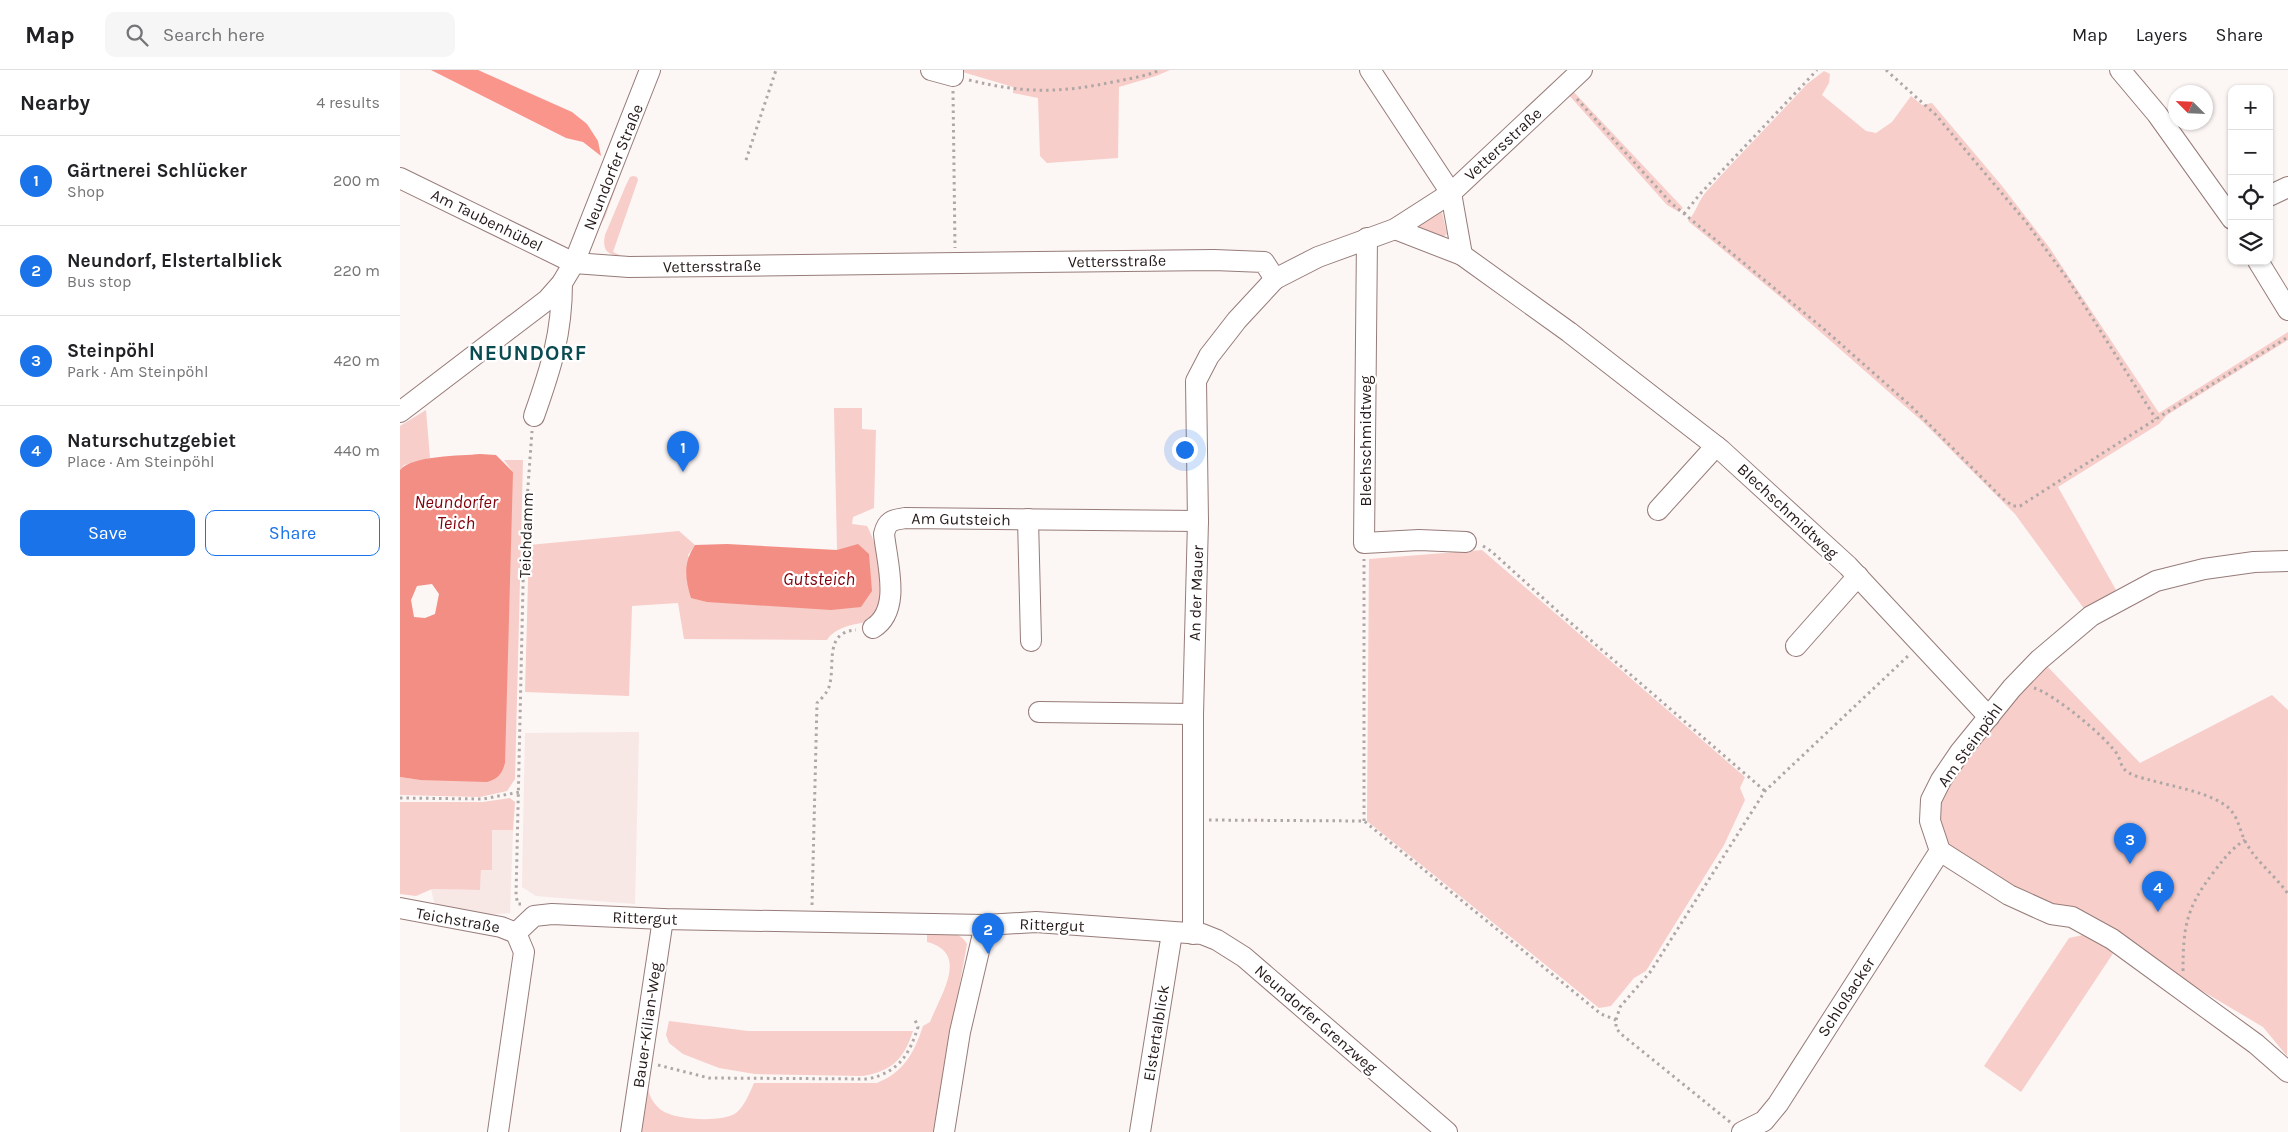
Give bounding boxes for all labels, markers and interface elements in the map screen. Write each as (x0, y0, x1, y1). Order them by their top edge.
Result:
search box (105, 12, 455, 57)
text: Map (25, 21, 75, 49)
icon: search (123, 21, 151, 49)
text: Search here (163, 24, 265, 46)
text: Map (2072, 24, 2108, 46)
text: Layers (2136, 24, 2188, 46)
text: Share (2216, 24, 2263, 46)
north arrow (2168, 85, 2213, 130)
map controls (2228, 85, 2273, 265)
button: + (2228, 85, 2273, 130)
text: Nearby (20, 91, 90, 115)
text: 4 results (316, 93, 380, 112)
street label: Neundorfer Straße (579, 101, 647, 233)
street label: Vettersstraße (1461, 104, 1545, 184)
button: − (2228, 130, 2273, 175)
text: Gärtnerei Schlücker (67, 160, 247, 182)
text: 1 (33, 171, 39, 190)
text: 200 m (333, 171, 380, 190)
button: locate (2228, 175, 2273, 220)
text: Shop (67, 182, 104, 201)
street label: Am Taubenhübel (428, 185, 546, 255)
button: layers (2228, 220, 2273, 265)
text: Neundorf, Elstertalblick (67, 250, 282, 272)
street label: Vettersstraße (1068, 251, 1166, 271)
street label: Vettersstraße (663, 256, 761, 276)
text: 2 (31, 261, 41, 280)
text: 220 m (333, 261, 380, 280)
text: Bus stop (67, 272, 131, 291)
text: Steinpöhl (67, 340, 155, 362)
district label: NEUNDORF (469, 341, 587, 365)
text: 3 (31, 351, 41, 370)
text: 420 m (334, 351, 380, 370)
text: Park · Am Steinpöhl (67, 362, 208, 381)
street label: Blechschmidtweg (1356, 376, 1375, 506)
text: Naturschutzgebiet (67, 430, 236, 452)
pin: 1 (667, 431, 699, 472)
your location (1172, 437, 1198, 463)
text: 4 (31, 441, 41, 460)
text: 440 m (334, 441, 380, 460)
text: Place · Am Steinpöhl (67, 452, 215, 471)
street label: Blechschmidtweg (1734, 459, 1842, 563)
water label: Neundorfer Teich (414, 491, 499, 534)
street label: Teichdamm (515, 492, 537, 578)
street label: Am Gutsteich (911, 509, 1011, 529)
button: Save (20, 510, 195, 556)
button: Share (205, 510, 380, 556)
street label: An der Mauer (1185, 544, 1207, 641)
water label: Gutsteich (783, 568, 855, 590)
street label: Am Steinpöhl (1933, 700, 2007, 790)
pin: 3 (2114, 823, 2146, 864)
pin: 4 (2142, 871, 2174, 912)
street label: Teichstraße (415, 903, 501, 937)
street label: Rittergut (612, 907, 678, 929)
pin: 2 (972, 913, 1004, 954)
street label: Rittergut (1019, 914, 1085, 936)
street label: Schloßacker (1813, 954, 1879, 1040)
street label: Bauer-Kilian-Weg (629, 961, 665, 1089)
street label: Neundorfer Grenzweg (1251, 961, 1381, 1077)
street label: Elstertalblick (1139, 984, 1173, 1082)

